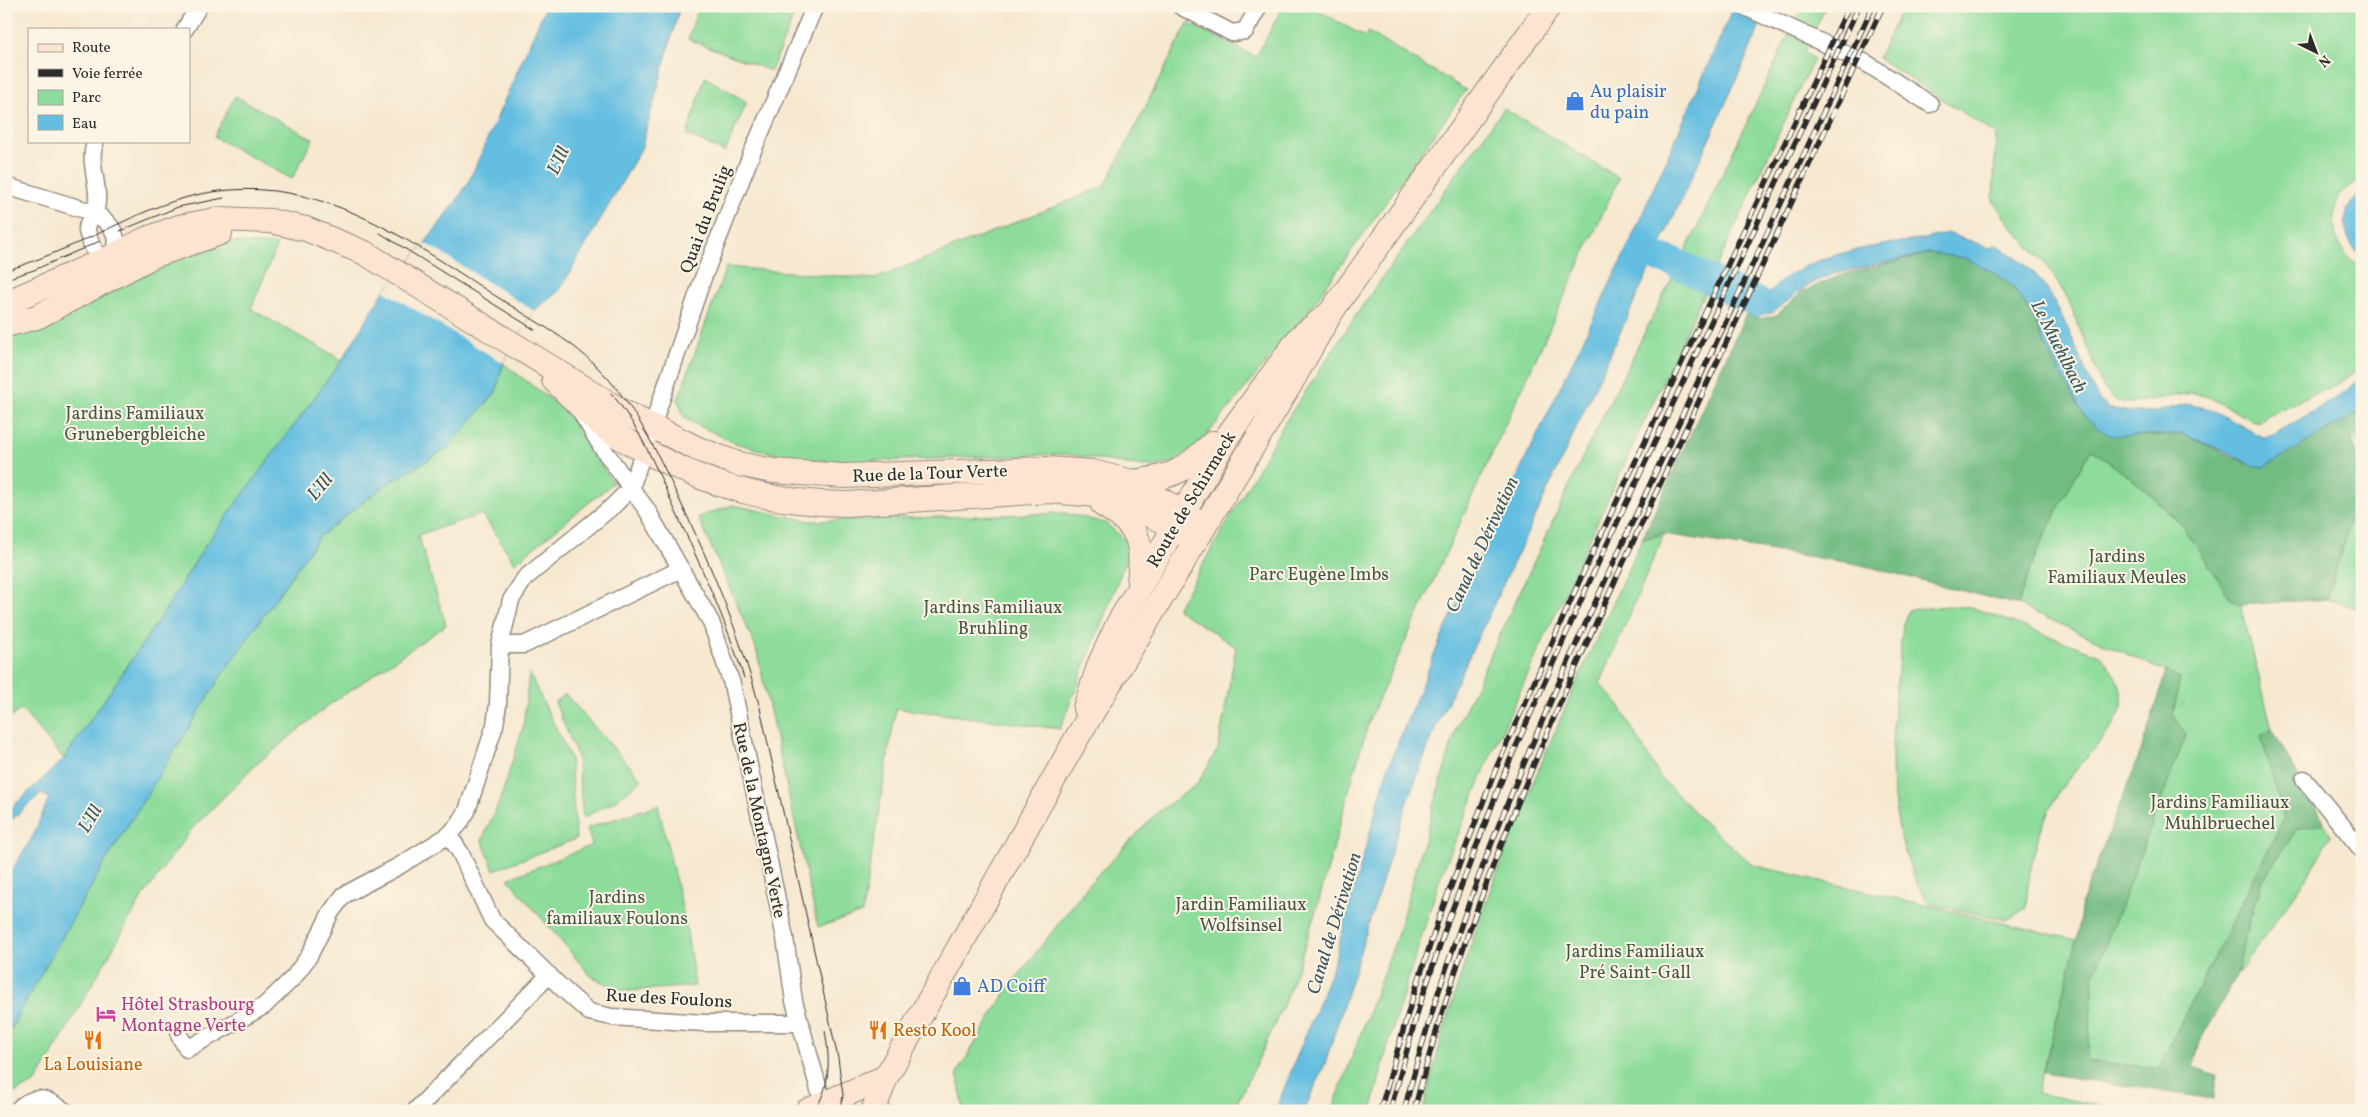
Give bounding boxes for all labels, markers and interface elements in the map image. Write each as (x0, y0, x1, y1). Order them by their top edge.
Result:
legend (28, 28, 190, 142)
north arrow (2290, 28, 2340, 78)
text: Route (72, 38, 111, 59)
text: N (2314, 50, 2334, 71)
text: Voie ferrée (72, 64, 143, 85)
place label: Au plaisir du pain (1590, 80, 1667, 126)
text: Parc (72, 88, 101, 109)
shop icon: Au plaisir du pain (1564, 90, 1586, 112)
text: Eau (72, 114, 97, 135)
water label: L'Ill (541, 142, 577, 179)
street label: Quai du Brulig (674, 162, 739, 277)
water label: Le Muehlbach (2024, 296, 2093, 398)
park label: Jardins Familiaux Grunebergbleiche (64, 402, 206, 448)
street label: Route de Schirmeck (1142, 427, 1243, 573)
street label: Rue de la Tour Verte (852, 459, 1008, 490)
water label: L'Ill (301, 468, 340, 507)
water label: Canal de Dérivation (1440, 472, 1526, 617)
park label: Jardins Familiaux Meules (2047, 545, 2187, 591)
park label: Parc Eugène Imbs (1249, 563, 1389, 588)
park label: Jardins Familiaux Bruhling (924, 596, 1062, 642)
street label: Rue de la Montagne Verte (726, 720, 792, 921)
park label: Jardins Familiaux Muhlbruechel (2151, 791, 2289, 837)
water label: L'Ill (72, 800, 109, 838)
water label: Canal de Dérivation (1301, 849, 1369, 998)
park label: Jardins familiaux Foulons (546, 886, 688, 932)
park label: Jardin Familiaux Wolfsinsel (1175, 893, 1307, 939)
park label: Jardins Familiaux Pré Saint-Gall (1566, 940, 1704, 986)
shop icon: AD Coiff (951, 975, 973, 997)
place label: AD Coiff (977, 975, 1047, 1000)
street label: Rue des Foulons (605, 984, 733, 1015)
place label: Hôtel Strasbourg Montagne Verte (121, 993, 255, 1039)
hotel icon: Hôtel Strasbourg Montagne Verte (95, 1003, 117, 1025)
restaurant icon: Resto Kool (867, 1019, 889, 1041)
place label: Resto Kool (893, 1019, 976, 1044)
restaurant icon: La Louisiane (82, 1029, 104, 1051)
place label: La Louisiane (43, 1053, 143, 1078)

